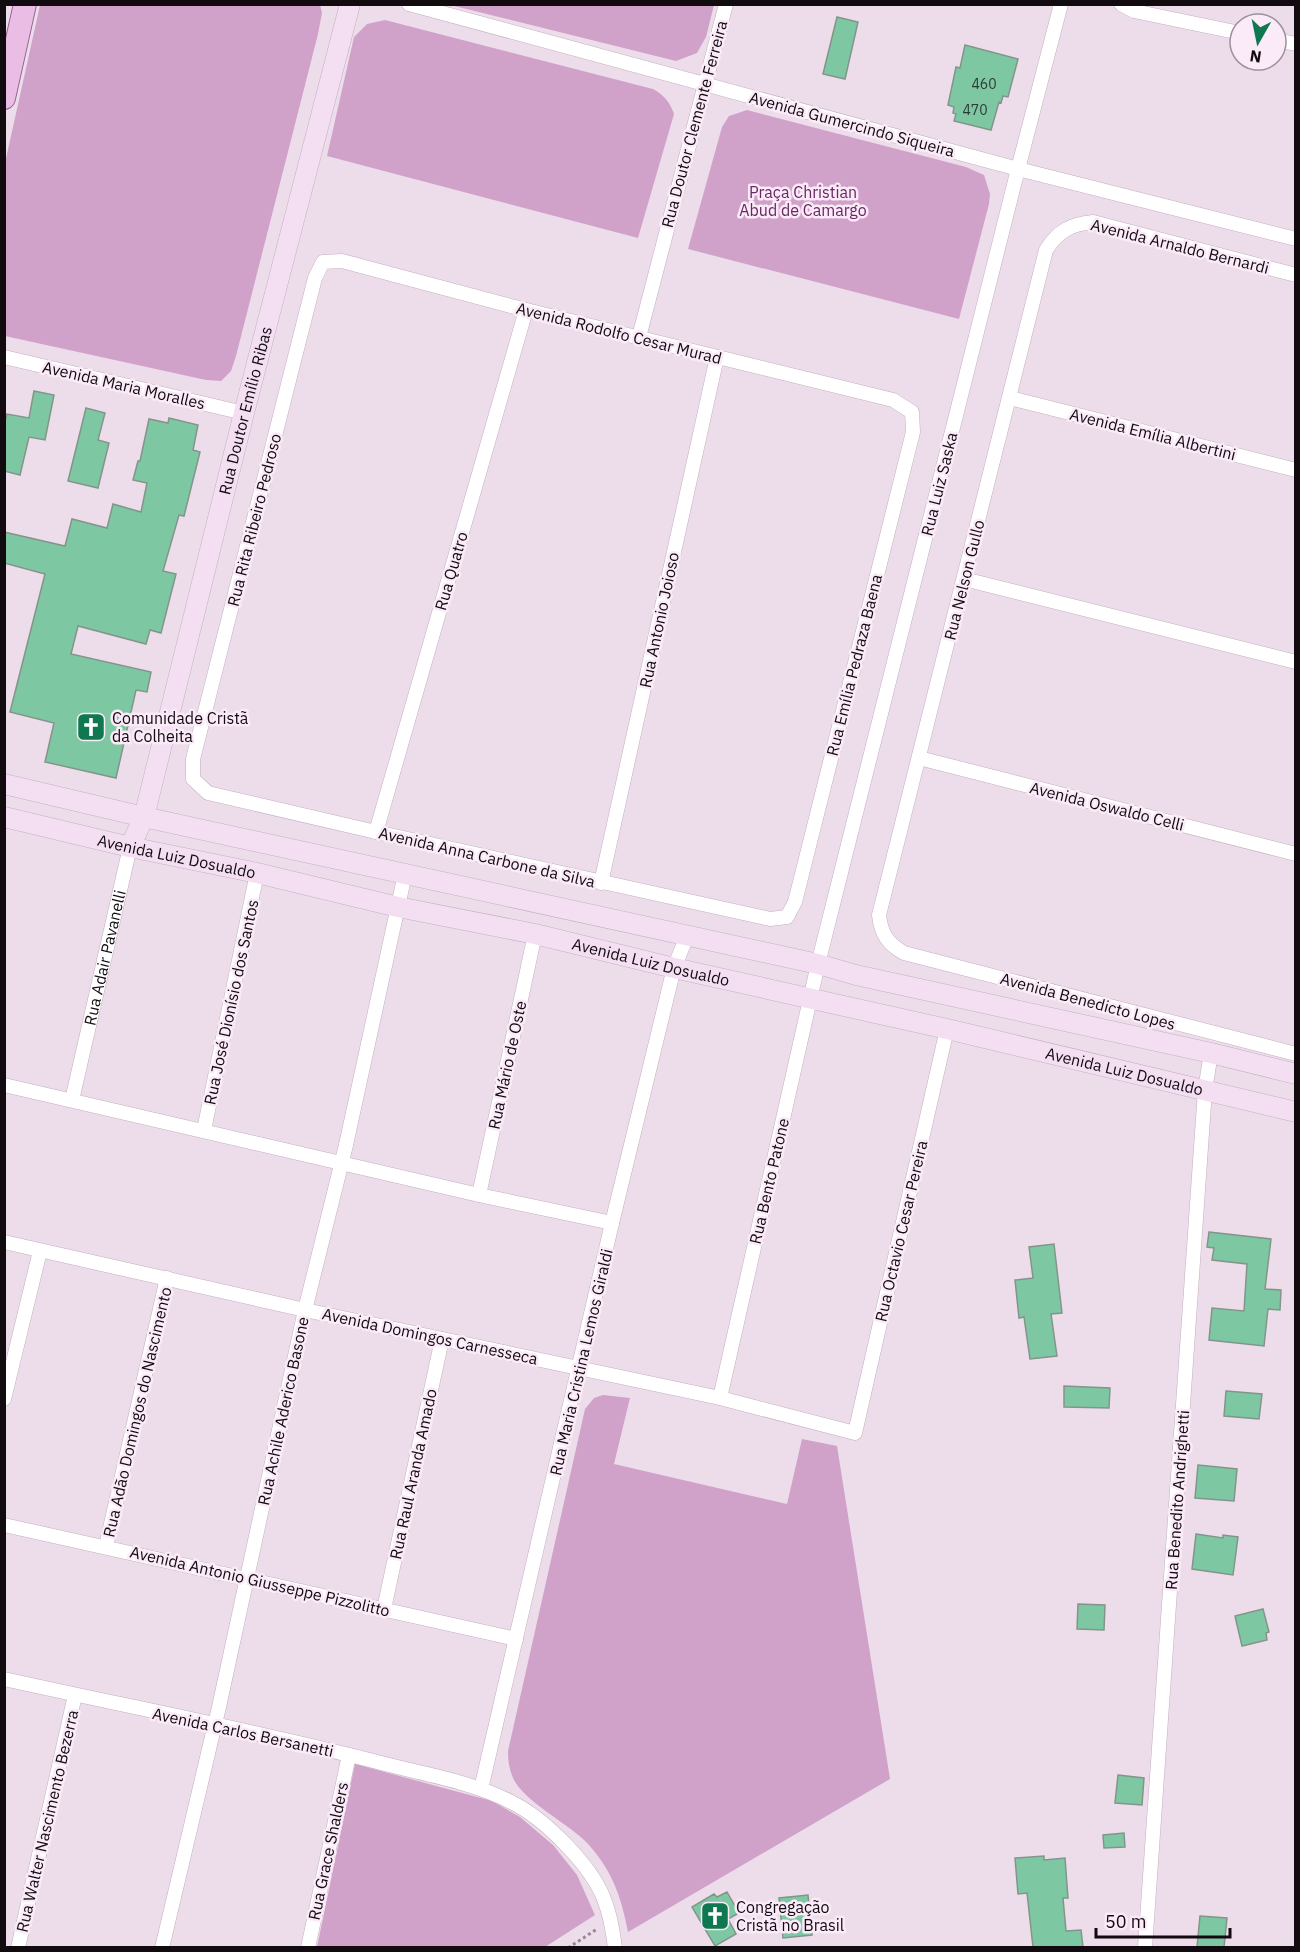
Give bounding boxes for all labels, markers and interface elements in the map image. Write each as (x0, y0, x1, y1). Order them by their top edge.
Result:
north arrow (1228, 12, 1288, 72)
street label: Rua Doutor Clemente Ferreira (657, 18, 731, 230)
text: N (1248, 46, 1263, 68)
house number: 460 (971, 75, 997, 93)
street label: Avenida Gumercindo Siqueira (747, 87, 957, 161)
house number: 470 (962, 101, 988, 119)
park label: Praça Christian Abud de Camargo (739, 182, 867, 220)
street label: Avenida Arnaldo Bernardi (1089, 214, 1271, 278)
street label: Avenida Rodolfo Cesar Murad (514, 298, 724, 368)
street label: Rua Doutor Emílio Ribas (214, 324, 276, 497)
street label: Avenida Maria Moralles (41, 357, 207, 413)
street label: Avenida Emília Albertini (1068, 404, 1238, 464)
street label: Rua Luiz Saska (916, 430, 962, 538)
street label: Rua Rita Ribeiro Pedroso (223, 431, 285, 609)
street label: Rua Nelson Gullo (939, 518, 989, 642)
street label: Rua Quatro (430, 529, 472, 613)
street label: Rua Antonio Joioso (635, 550, 683, 690)
street label: Rua Emília Pedraza Baena (822, 572, 886, 758)
place label: Comunidade Cristã da Colheita (112, 708, 249, 746)
church icon: Comunidade Cristã da Colheita (75, 711, 107, 743)
street label: Avenida Oswaldo Celli (1028, 777, 1186, 835)
street label: Avenida Anna Carbone da Silva (377, 822, 598, 892)
street label: Avenida Luiz Dosualdo (95, 830, 257, 882)
street label: Rua Adair Pavanelli (79, 888, 130, 1027)
street label: Rua José Dionísio dos Santos (199, 897, 263, 1107)
street label: Avenida Luiz Dosualdo (570, 933, 731, 990)
street label: Avenida Benedicto Lopes (998, 968, 1178, 1034)
street label: Rua Mário de Oste (484, 999, 530, 1131)
street label: Avenida Luiz Dosualdo (1044, 1043, 1205, 1100)
street label: Rua Bento Patone (745, 1116, 793, 1246)
street label: Rua Octavio Cesar Pereira (870, 1138, 932, 1324)
street label: Rua Maria Cristina Lemos Giraldi (545, 1247, 617, 1477)
street label: Rua Adão Domingos do Nascimento (98, 1285, 176, 1539)
street label: Avenida Domingos Carnesseca (320, 1303, 540, 1369)
street label: Rua Achile Aderico Basone (253, 1315, 313, 1507)
street label: Rua Raul Aranda Amado (385, 1387, 441, 1561)
street label: Rua Benedito Andrighetti (1161, 1409, 1193, 1591)
street label: Avenida Antonio Giusseppe Pizzolitto (128, 1541, 392, 1621)
street label: Avenida Carlos Bersanetti (151, 1703, 335, 1761)
street label: Rua Walter Nascimento Bezerra (12, 1707, 82, 1934)
street label: Rua Grace Shalders (304, 1780, 352, 1922)
place label: Congregação Cristã no Brasil (736, 1897, 844, 1935)
church icon: Congregação Cristã no Brasil (699, 1900, 731, 1932)
scale bar (1096, 1901, 1230, 1939)
text: 50 m (1105, 1910, 1147, 1933)

